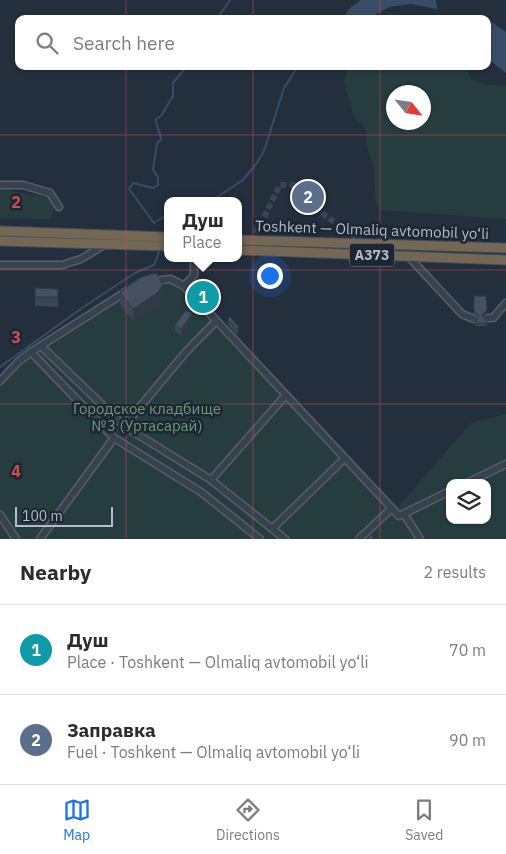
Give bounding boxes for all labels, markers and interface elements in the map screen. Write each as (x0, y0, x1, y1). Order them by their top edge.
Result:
search box (15, 15, 491, 70)
icon: search (33, 29, 61, 57)
text: Search here (73, 31, 175, 55)
north arrow (386, 85, 431, 130)
pin: 2 (292, 178, 324, 216)
text: 2 (11, 192, 21, 212)
popup (164, 197, 242, 262)
text: Душ (182, 208, 224, 232)
street label: Toshkent — Olmaliq avtomobil yo‘li (255, 216, 489, 243)
text: Place (182, 232, 222, 252)
road number: A373 (350, 244, 394, 266)
your location (257, 263, 283, 289)
pin: 1 (187, 278, 219, 316)
text: 3 (11, 327, 21, 347)
park label: Городское кладбище №3 (Уртасарай) (73, 399, 221, 435)
text: 4 (11, 461, 21, 481)
map controls (446, 479, 491, 524)
button: layers (446, 479, 491, 524)
scale bar (15, 504, 112, 527)
text: 100 m (22, 507, 63, 525)
text: Nearby (20, 558, 91, 586)
text: 2 results (423, 562, 486, 582)
text: Душ (67, 628, 108, 652)
text: 1 (31, 640, 41, 660)
text: 70 m (449, 640, 486, 660)
text: Place · Toshkent — Olmaliq avtomobil yo‘li (67, 652, 369, 672)
text: Заправка (67, 718, 156, 742)
text: 2 (31, 730, 41, 750)
text: 90 m (449, 730, 486, 750)
text: Fuel · Toshkent — Olmaliq avtomobil yo‘li (67, 742, 360, 762)
tab: Map (63, 796, 91, 844)
tab: Directions (216, 796, 280, 844)
tab: Saved (405, 796, 443, 844)

